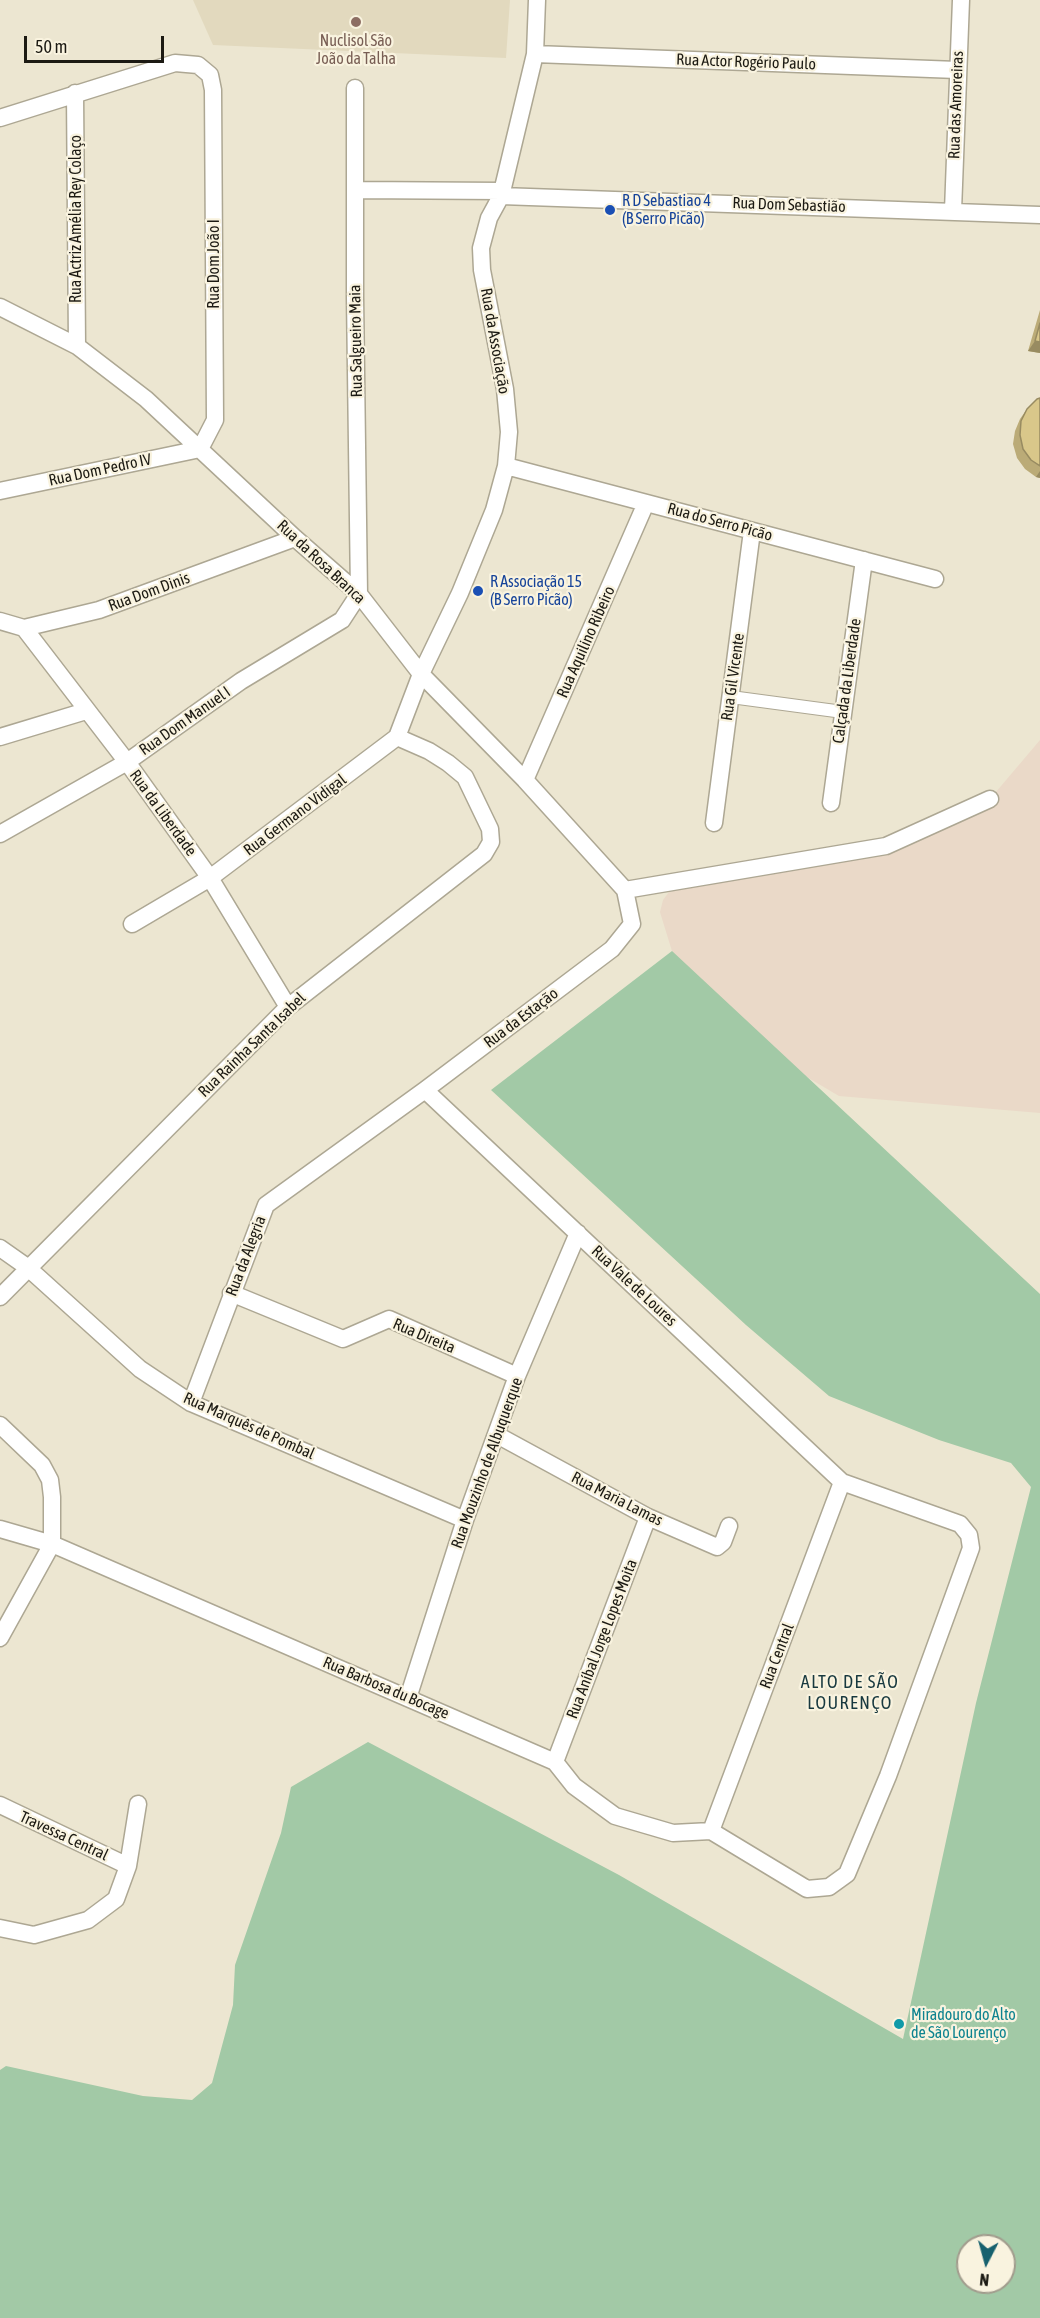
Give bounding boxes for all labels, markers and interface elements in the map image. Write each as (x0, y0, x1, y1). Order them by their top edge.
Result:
marker: Nuclisol São João da Talha (349, 15, 363, 29)
scale bar (27, 24, 166, 62)
place label: Nuclisol São João da Talha (316, 31, 396, 69)
text: 50 m (35, 36, 67, 57)
street label: Rua Actor Rogério Paulo (676, 50, 816, 74)
street label: Rua das Amoreiras (945, 51, 967, 159)
street label: Rua Actriz Amélia Rey Colaço (66, 135, 86, 303)
place label: R D Sebastiao 4 (B Serro Picão) (622, 191, 711, 229)
street label: Rua Dom Sebastião (732, 193, 846, 217)
marker: R D Sebastiao 4 (B Serro Picão) (603, 203, 617, 217)
street label: Rua Dom João I (204, 219, 224, 309)
street label: Rua Salgueiro Maia (345, 284, 367, 398)
street label: Rua da Associação (476, 287, 514, 395)
street label: Rua Dom Pedro IV (47, 450, 153, 490)
street label: Rua do Serro Picão (665, 499, 775, 545)
street label: Rua da Rosa Branca (273, 516, 369, 608)
street label: Rua Dom Dinis (106, 568, 192, 616)
place label: R Associação 15 (B Serro Picão) (490, 572, 582, 610)
street label: Rua Aquilino Ribeiro (553, 583, 619, 701)
marker: R Associação 15 (B Serro Picão) (471, 584, 485, 598)
street label: Calçada da Liberdade (829, 617, 865, 745)
street label: Rua Gil Vicente (717, 632, 749, 722)
street label: Rua Dom Manuel I (136, 682, 234, 760)
street label: Rua da Liberdade (125, 766, 201, 860)
street label: Rua Germano Vidigal (240, 770, 350, 860)
street label: Rua da Estação (480, 984, 562, 1052)
street label: Rua Rainha Santa Isabel (194, 989, 310, 1101)
street label: Rua da Alegria (222, 1213, 270, 1299)
street label: Rua Vale de Loures (587, 1242, 681, 1330)
street label: Rua Direita (390, 1314, 458, 1358)
street label: Rua Mouzinho de Albuquerque (447, 1375, 527, 1551)
street label: Rua Marquês de Pombal (180, 1388, 318, 1464)
street label: Rua Maria Lamas (568, 1468, 666, 1530)
street label: Rua Aníbal Jorge Lopes Moita (563, 1557, 641, 1721)
street label: Rua Central (756, 1621, 798, 1691)
street label: Rua Barbosa du Bocage (320, 1653, 452, 1723)
district label: ALTO DE SÃO LOURENÇO (801, 1671, 899, 1714)
street label: Travessa Central (17, 1807, 111, 1865)
place label: Miradouro do Alto de São Lourenço (911, 2005, 1016, 2043)
marker: Miradouro do Alto de São Lourenço (892, 2017, 906, 2031)
north arrow (956, 2234, 1016, 2294)
text: N (979, 2270, 990, 2289)

